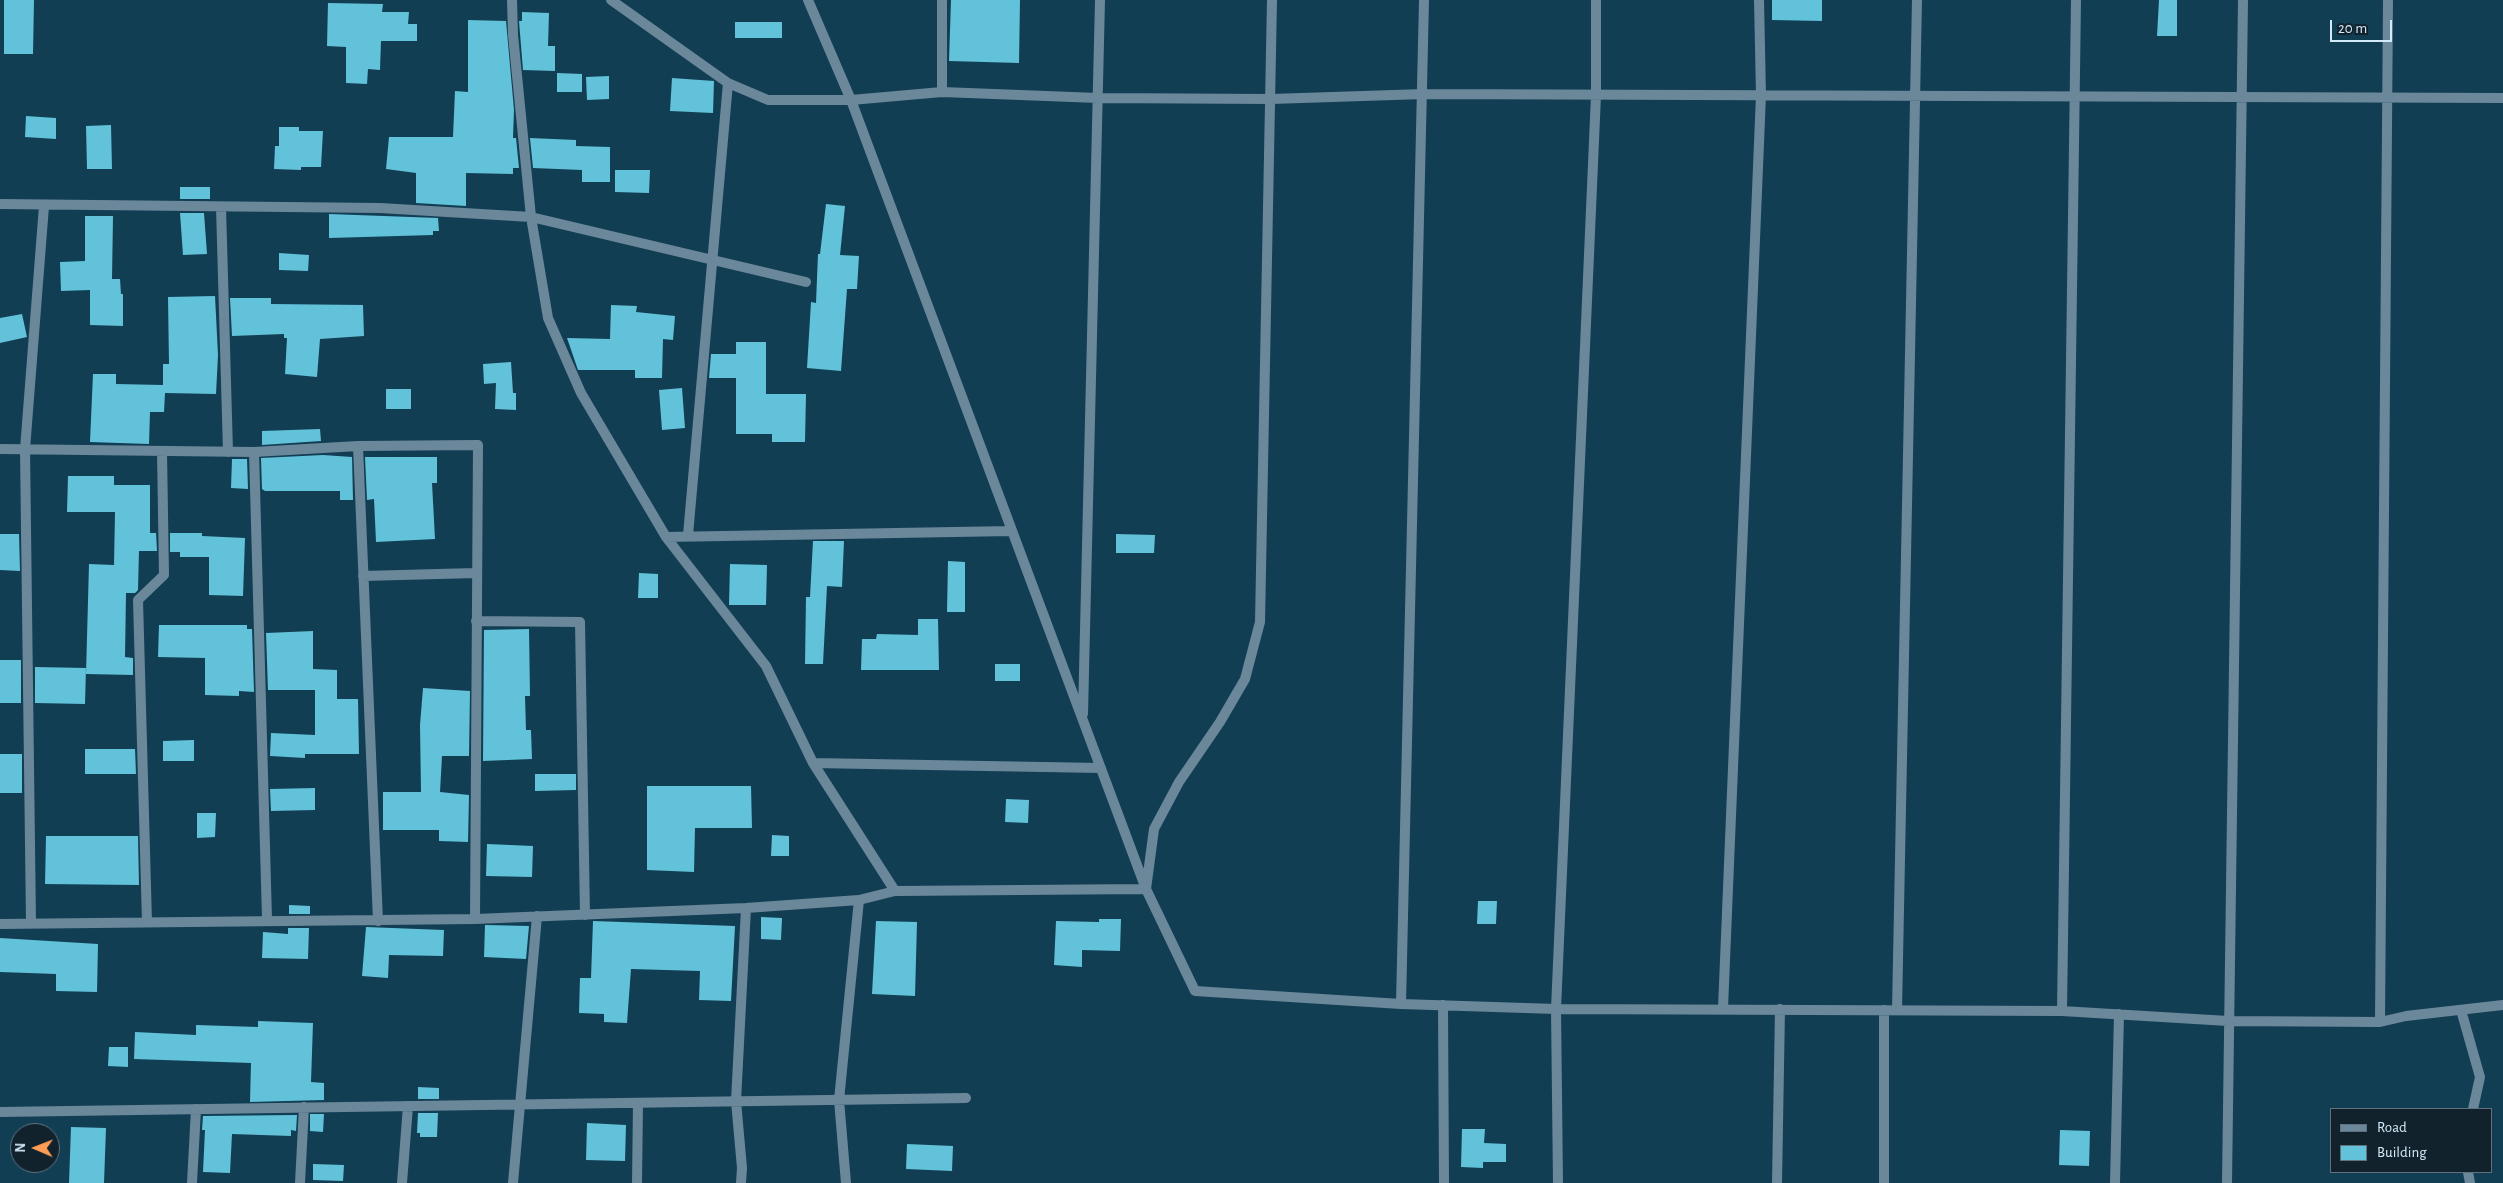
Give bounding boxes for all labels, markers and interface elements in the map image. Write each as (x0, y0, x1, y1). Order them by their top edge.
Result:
scale bar (2333, 10, 2396, 42)
text: 20 m (2338, 21, 2367, 36)
legend (2330, 1108, 2493, 1173)
text: Road (2377, 1120, 2407, 1135)
north arrow (10, 1123, 60, 1173)
text: N (14, 1143, 28, 1153)
text: Building (2377, 1145, 2427, 1160)

